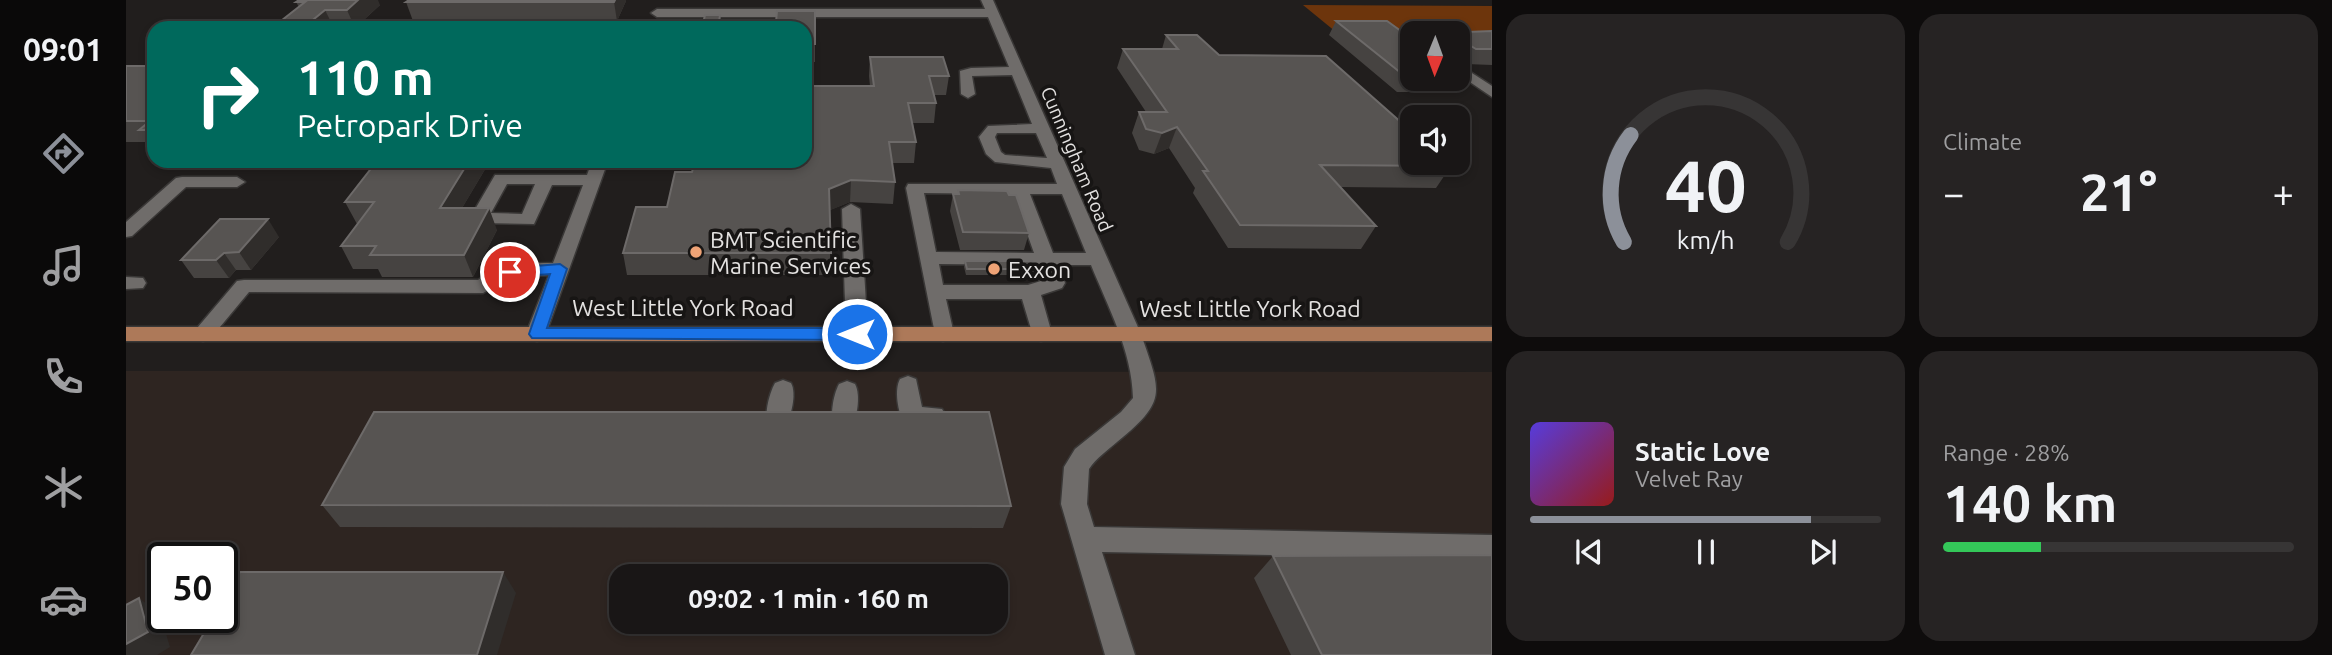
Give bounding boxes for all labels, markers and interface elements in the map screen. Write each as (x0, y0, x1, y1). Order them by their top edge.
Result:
north arrow (1400, 21, 1470, 91)
map controls (1400, 21, 1470, 175)
text: 09:01 (23, 31, 103, 67)
icon: right (182, 49, 273, 140)
text: 110 m (297, 49, 434, 104)
street label: Cunningham Road (1036, 83, 1118, 235)
button: sound (1400, 105, 1470, 175)
text: Petropark Drive (297, 107, 523, 143)
icon: directions (39, 129, 88, 178)
text: Climate (1943, 129, 2022, 154)
text: 40 (1664, 144, 1747, 226)
text: 21° (2080, 163, 2157, 221)
text: − (1943, 172, 1964, 214)
text: + (2273, 172, 2294, 214)
text: km/h (1677, 225, 1734, 253)
place label: BMT Scientific Marine Services (710, 227, 871, 278)
icon: music (39, 241, 88, 290)
pin (480, 242, 540, 302)
marker: BMT Scientific Marine Services (688, 244, 704, 260)
icon: arrive (491, 253, 529, 291)
place label: Exxon (1008, 257, 1071, 282)
marker: Exxon (986, 261, 1002, 277)
street label: West Little York Road (572, 295, 794, 320)
street label: West Little York Road (1139, 296, 1361, 321)
position arrow (820, 297, 894, 371)
icon: phone (39, 352, 88, 401)
text: Static Love (1635, 437, 1770, 466)
text: Range · 28% (1943, 440, 2070, 465)
icon: climate (39, 463, 88, 512)
text: Velvet Ray (1635, 466, 1743, 491)
text: 140 km (1943, 474, 2117, 532)
icon: previous (1570, 533, 1608, 571)
icon: pause (1687, 533, 1725, 571)
icon: next (1804, 533, 1842, 571)
speed limit sign: 50 (147, 542, 238, 633)
icon: car (39, 575, 88, 624)
text: 09:02 · 1 min · 160 m (688, 584, 929, 613)

